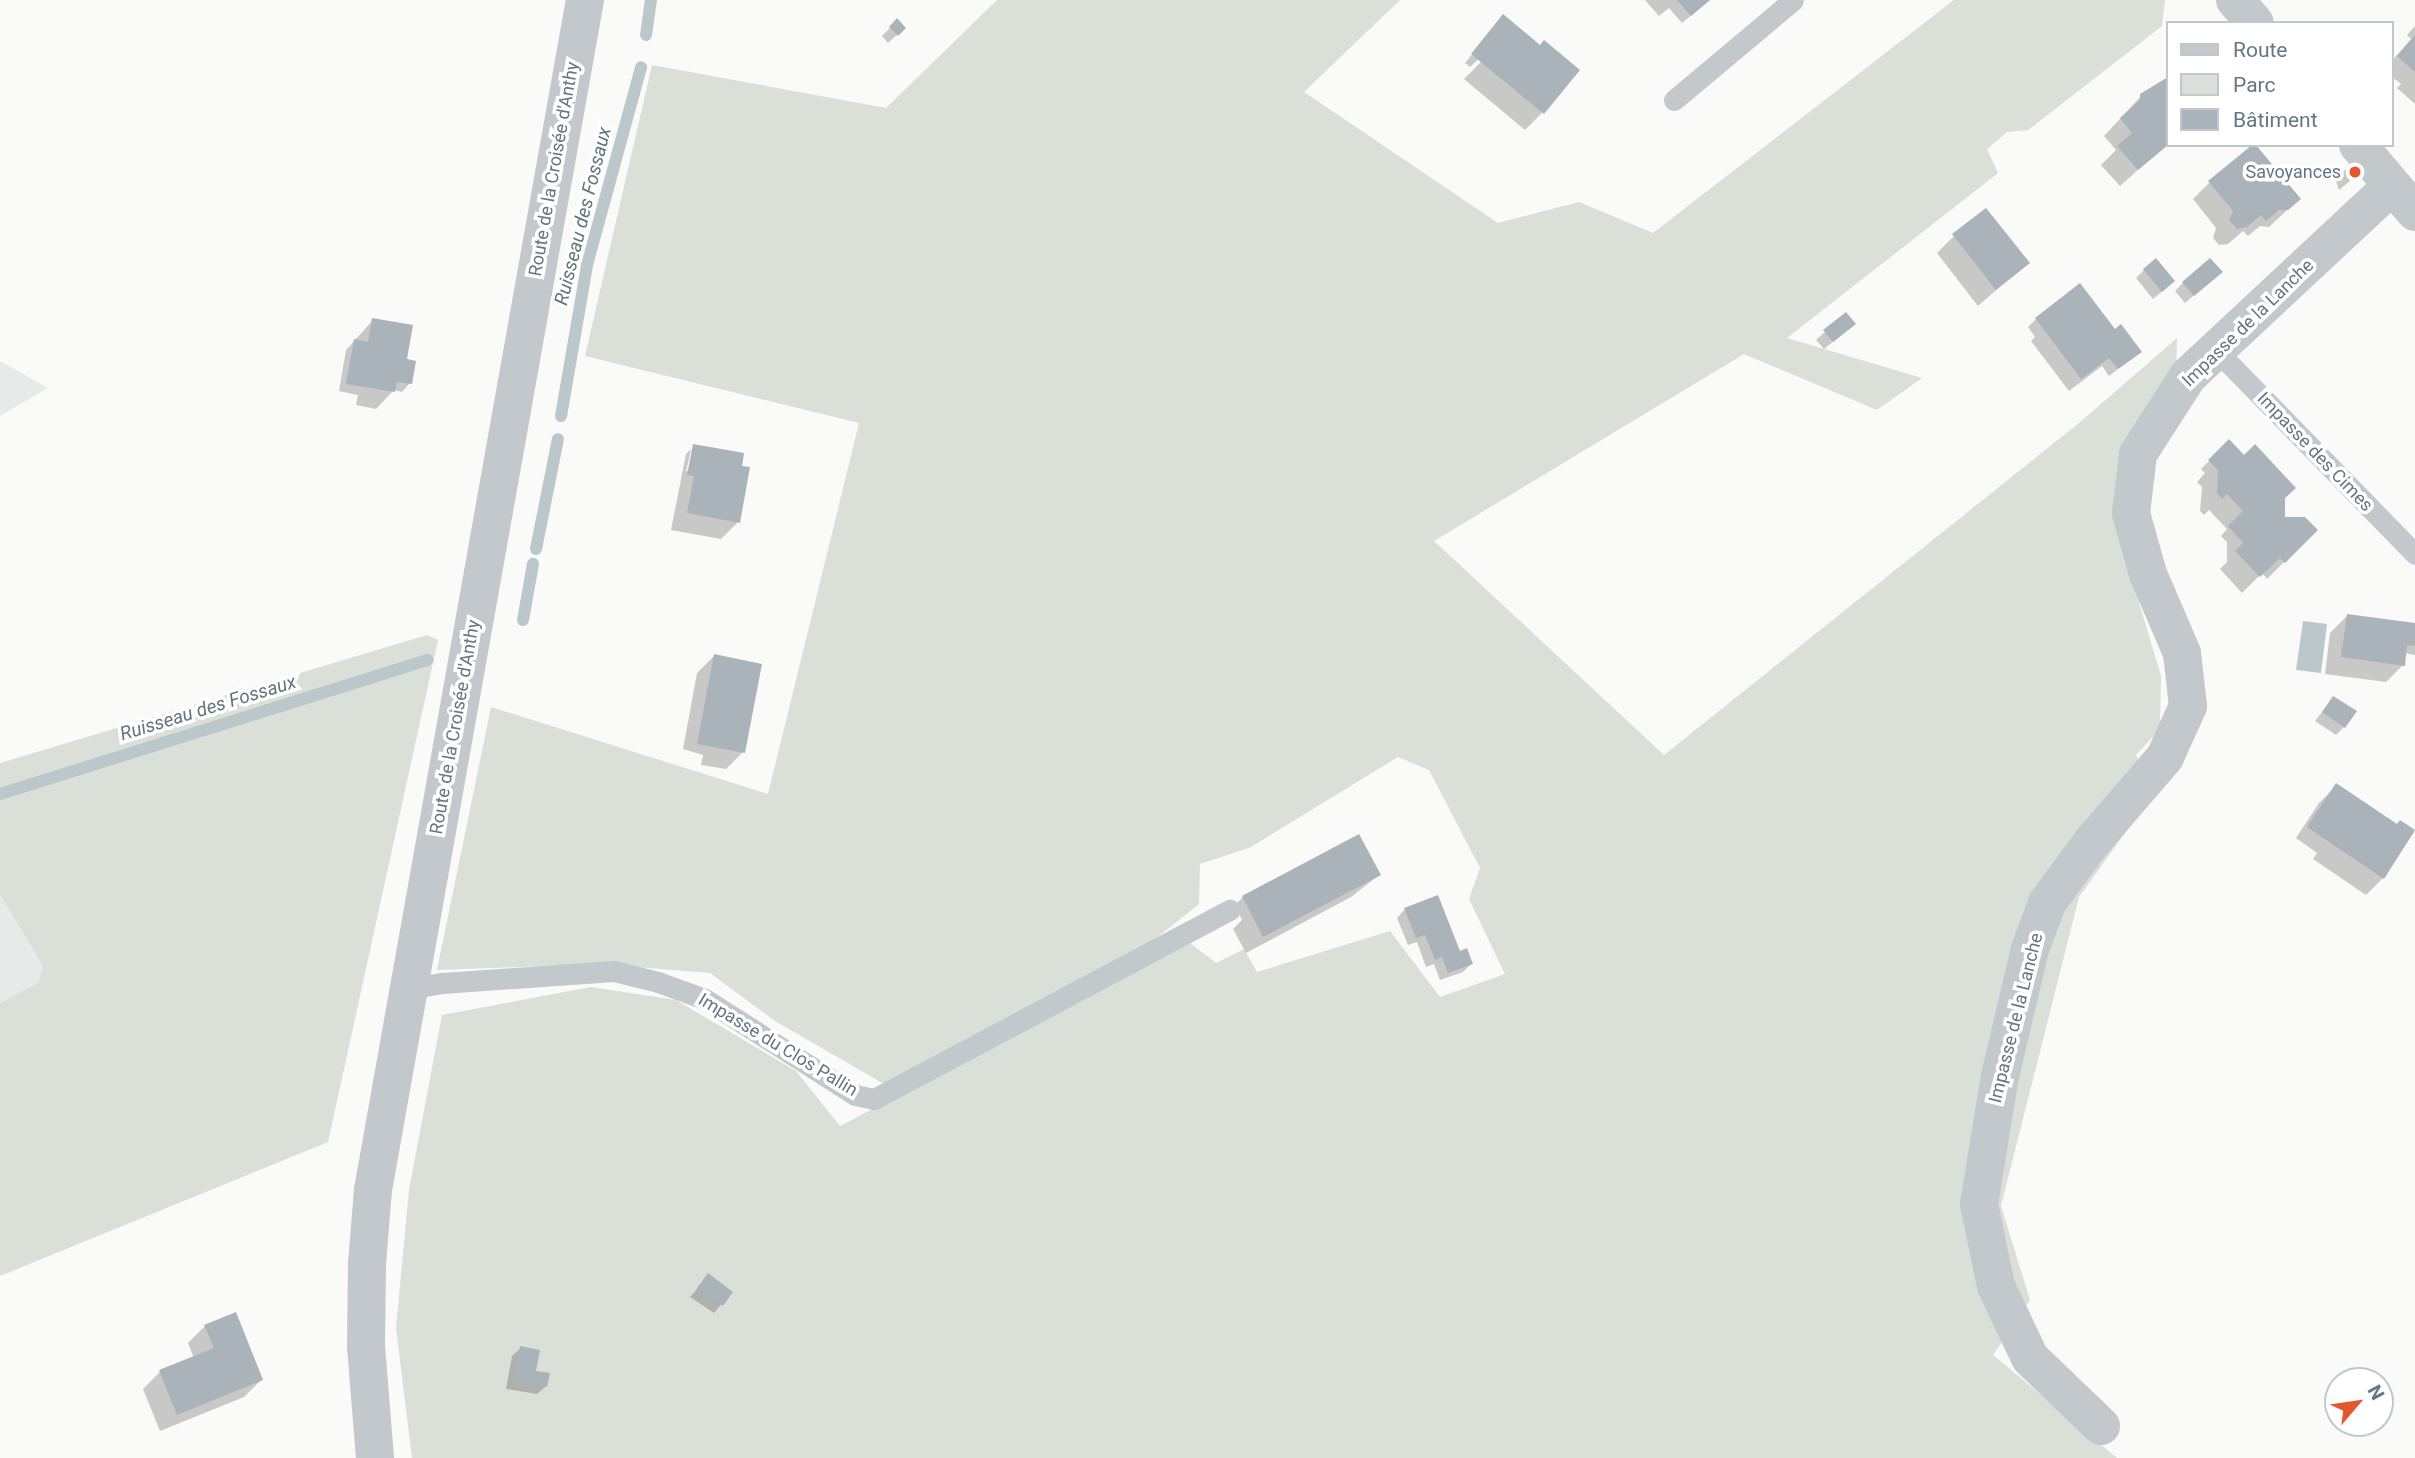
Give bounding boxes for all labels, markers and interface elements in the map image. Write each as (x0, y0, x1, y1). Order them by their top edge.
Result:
legend (2166, 21, 2394, 147)
text: Route (2233, 38, 2288, 62)
street label: Route de la Croisée d'Anthy (524, 60, 584, 278)
text: Parc (2233, 73, 2275, 97)
text: Bâtiment (2233, 108, 2318, 132)
water label: Ruisseau des Fossaux (550, 125, 616, 307)
place label: Savoyances (2246, 161, 2341, 183)
marker: Savoyances (2347, 164, 2363, 180)
street label: Impasse de la Lanche (2178, 255, 2318, 391)
street label: Impasse des Cimes (2253, 388, 2377, 516)
street label: Route de la Croisée d'Anthy (425, 618, 485, 836)
water label: Ruisseau des Fossaux (117, 670, 299, 746)
street label: Impasse de la Lanche (1984, 931, 2048, 1105)
street label: Impasse du Clos Pallin (694, 989, 862, 1101)
north arrow (2324, 1367, 2394, 1437)
text: N (2363, 1381, 2389, 1404)

